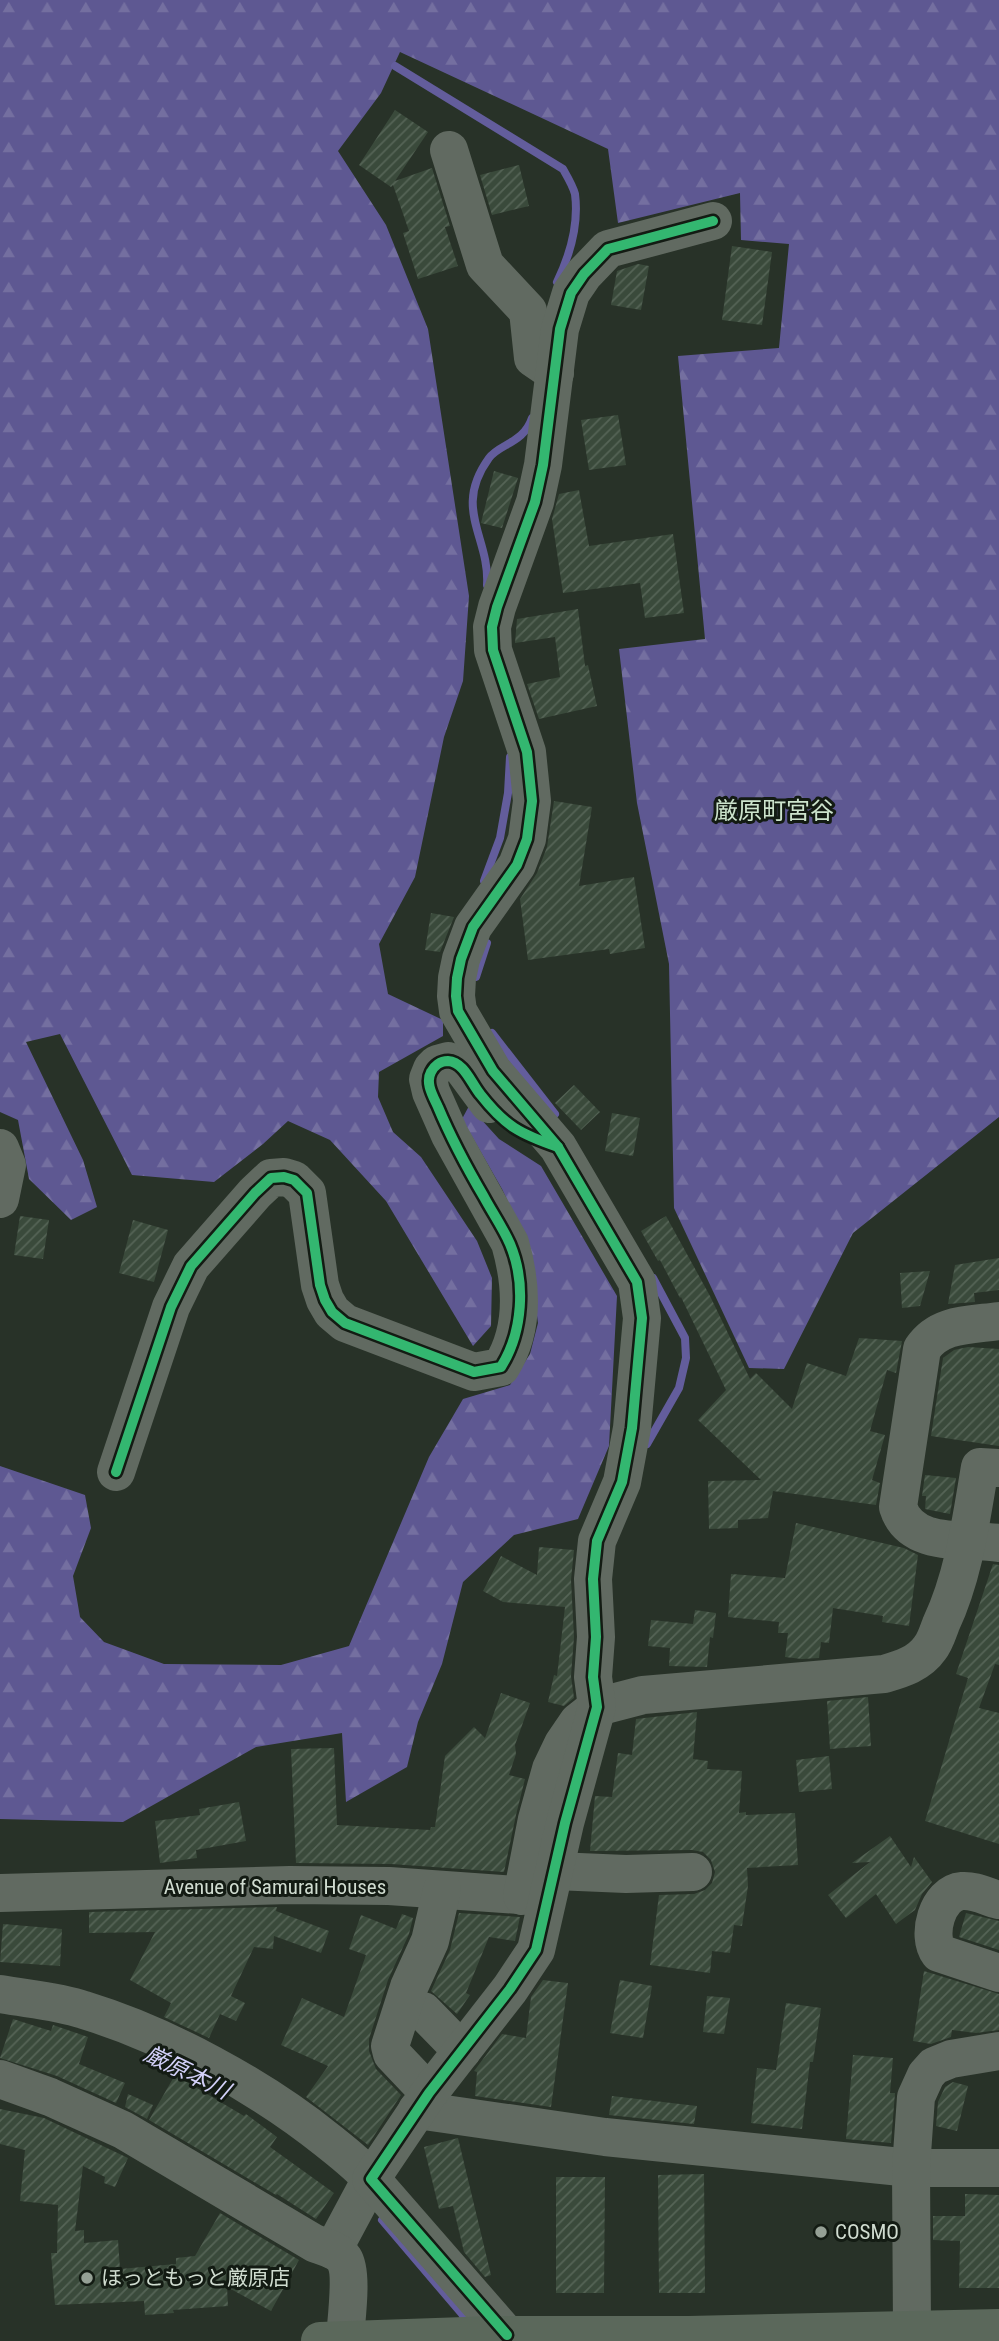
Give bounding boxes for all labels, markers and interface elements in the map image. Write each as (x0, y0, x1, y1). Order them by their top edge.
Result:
district label: 厳原町宮谷 (714, 797, 834, 825)
street label: Avenue of Samurai Houses (164, 1875, 386, 1899)
water label: 厳原本川 (140, 2040, 237, 2106)
place label: COSMO (835, 2220, 899, 2244)
marker: COSMO (813, 2224, 829, 2240)
place label: ほっともっと厳原店 (101, 2266, 290, 2290)
marker: ほっともっと厳原店 (79, 2270, 95, 2286)

